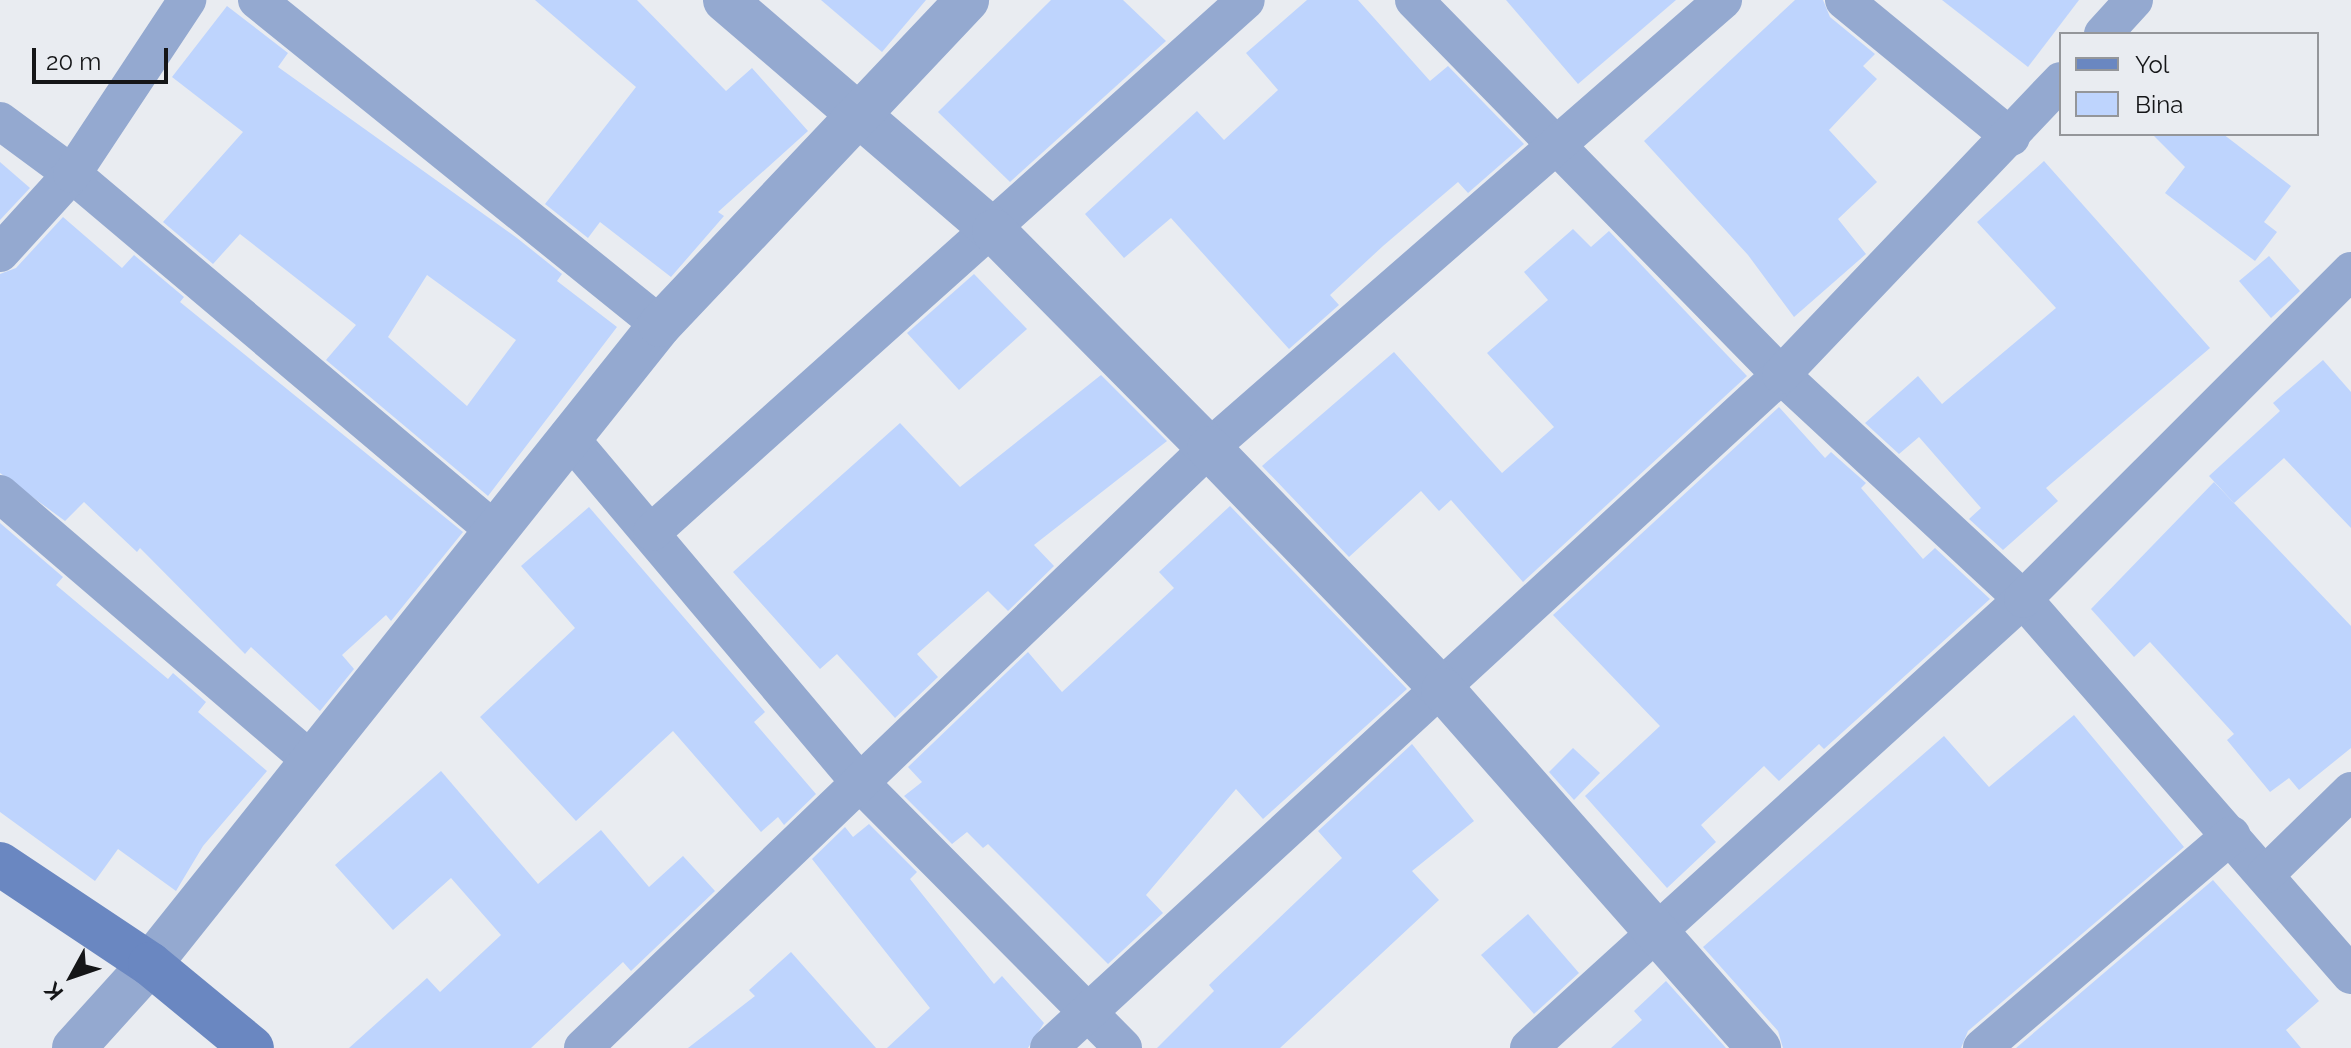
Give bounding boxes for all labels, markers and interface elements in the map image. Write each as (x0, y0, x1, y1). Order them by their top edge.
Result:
scale bar (36, 32, 172, 82)
legend (2059, 32, 2319, 136)
text: 20 m (46, 47, 101, 76)
text: Yol (2135, 50, 2169, 79)
text: Bina (2135, 90, 2183, 119)
north arrow (32, 936, 112, 1016)
text: K (39, 977, 68, 1005)

